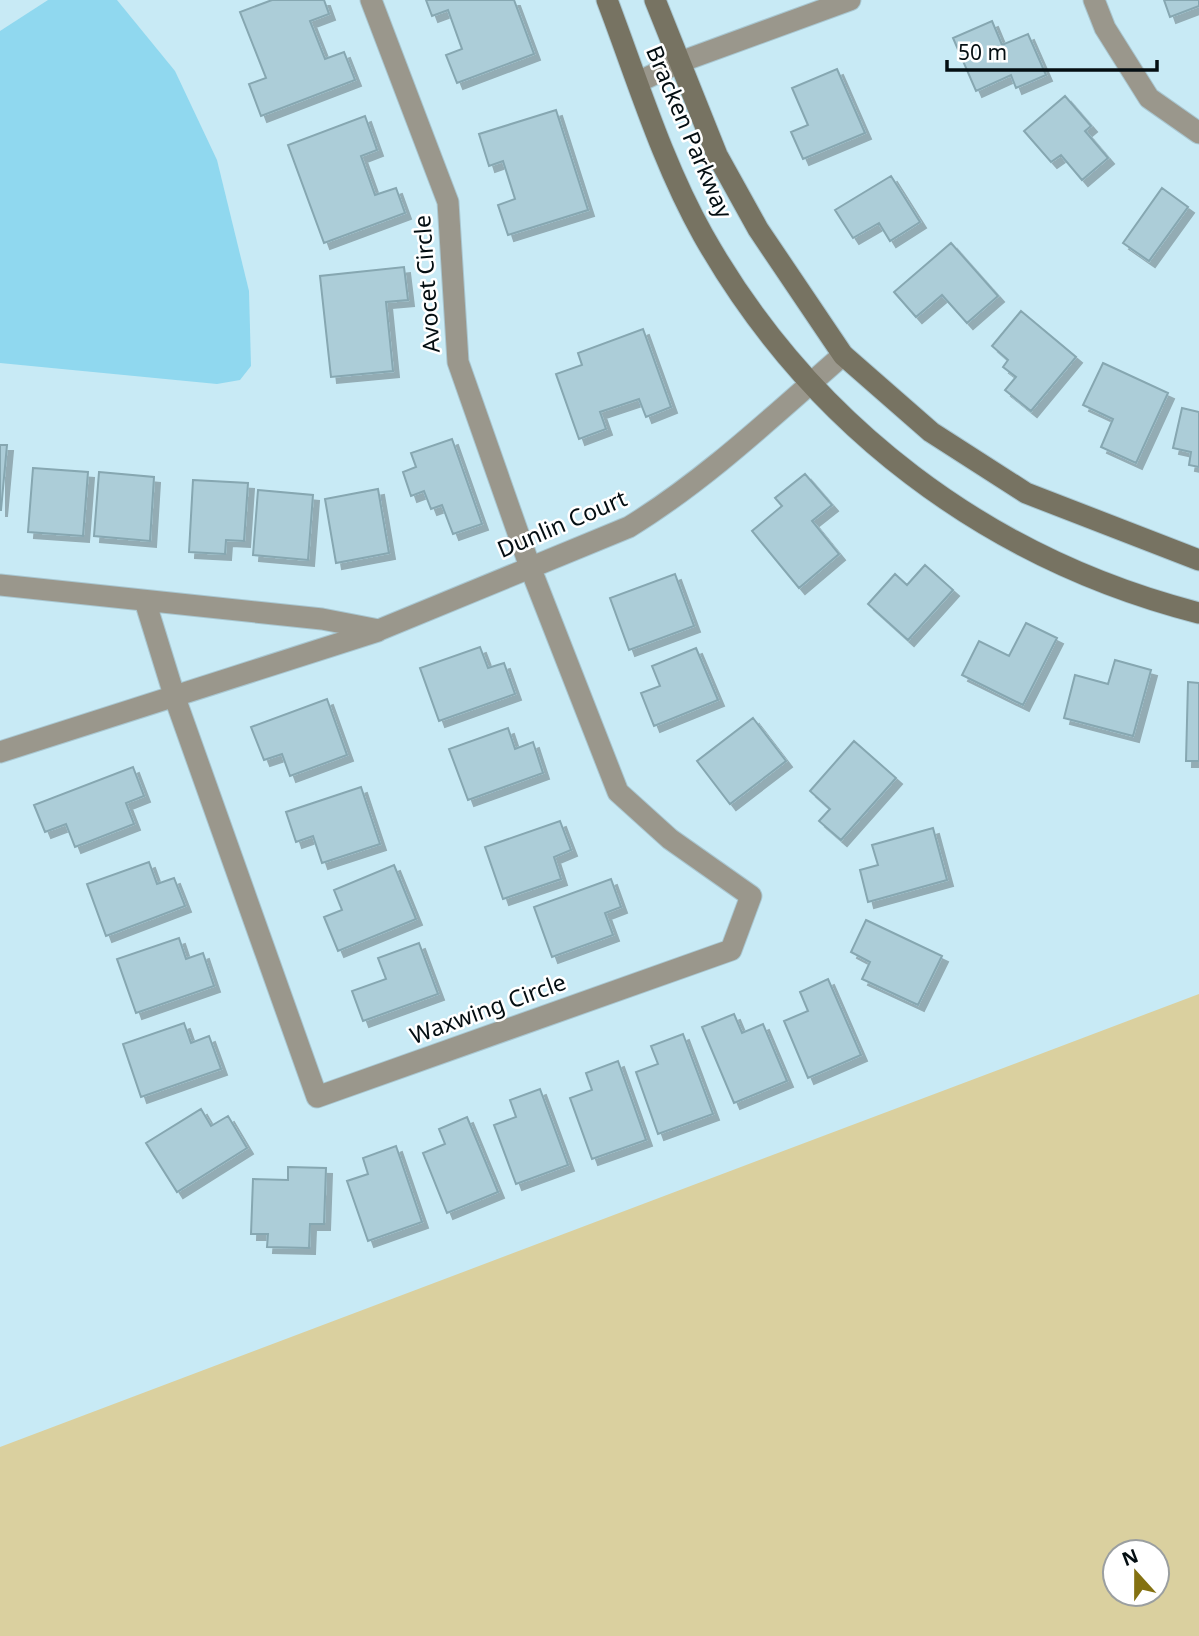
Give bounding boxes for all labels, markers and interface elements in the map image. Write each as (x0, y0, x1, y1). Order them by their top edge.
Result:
scale bar (947, 28, 1157, 72)
text: 50 m (958, 38, 1007, 66)
street label: Bracken Parkway (639, 40, 741, 223)
street label: Avocet Circle (405, 214, 447, 354)
street label: Dunlin Court (492, 481, 631, 565)
street label: Waxwing Circle (405, 965, 570, 1051)
north arrow (1101, 1538, 1171, 1608)
text: N (1118, 1542, 1142, 1572)

